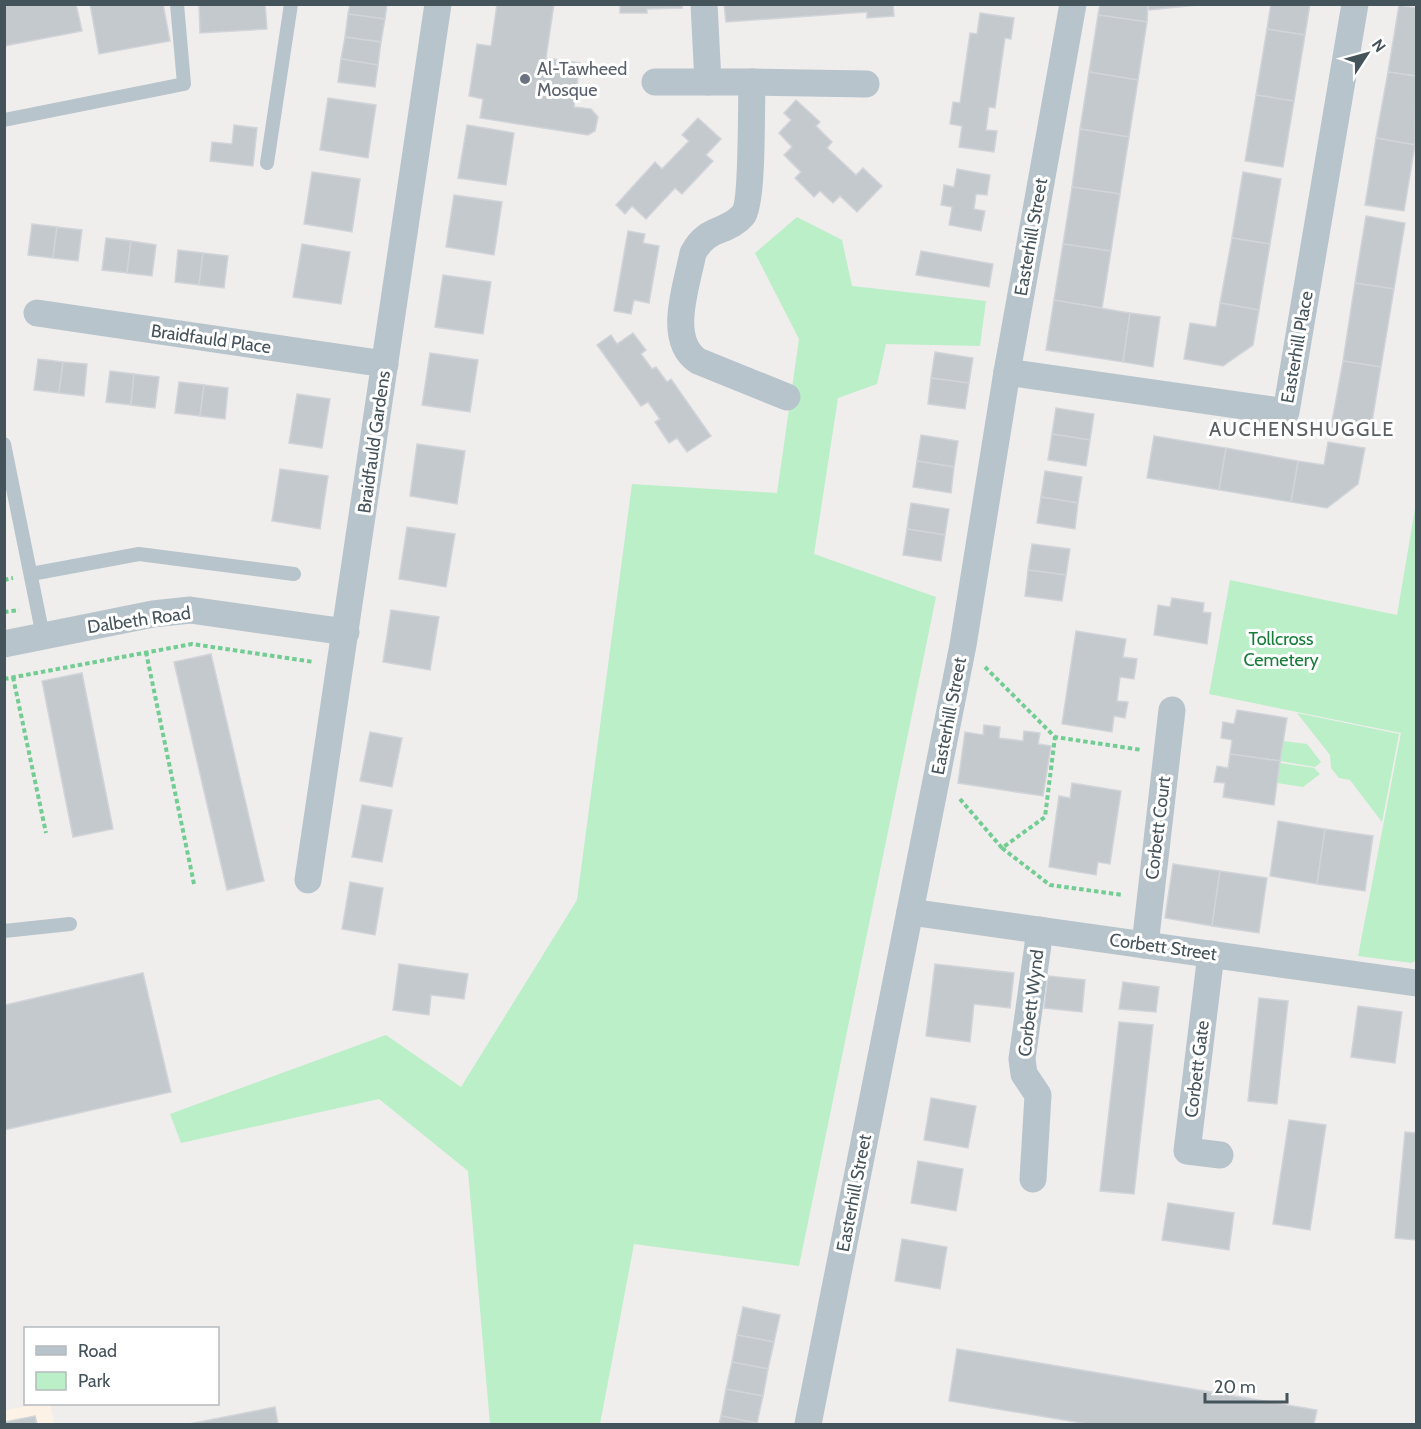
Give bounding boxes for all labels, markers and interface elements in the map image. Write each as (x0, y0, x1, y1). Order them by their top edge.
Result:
north arrow (1337, 24, 1397, 84)
text: N (1368, 35, 1390, 56)
place label: Al-Tawheed Mosque (537, 58, 627, 101)
marker: Al-Tawheed Mosque (518, 72, 532, 86)
street label: Easterhill Street (1010, 176, 1052, 298)
street label: Easterhill Place (1276, 289, 1318, 405)
street label: Braidfauld Place (149, 320, 273, 358)
street label: Braidfauld Gardens (353, 369, 395, 515)
district label: AUCHENSHUGGLE (1209, 417, 1395, 441)
street label: Dalbeth Road (86, 602, 192, 638)
park label: Tollcross Cemetery (1243, 628, 1319, 671)
street label: Easterhill Street (927, 655, 971, 777)
street label: Corbett Court (1141, 775, 1175, 881)
street label: Corbett Street (1108, 929, 1218, 965)
street label: Corbett Wynd (1014, 948, 1048, 1058)
street label: Corbett Gate (1180, 1019, 1214, 1119)
street label: Easterhill Street (832, 1132, 876, 1254)
legend (24, 1327, 219, 1405)
text: Road (78, 1340, 117, 1362)
scale bar (1205, 1366, 1288, 1404)
text: Park (78, 1370, 111, 1392)
text: 20 m (1214, 1376, 1256, 1398)

